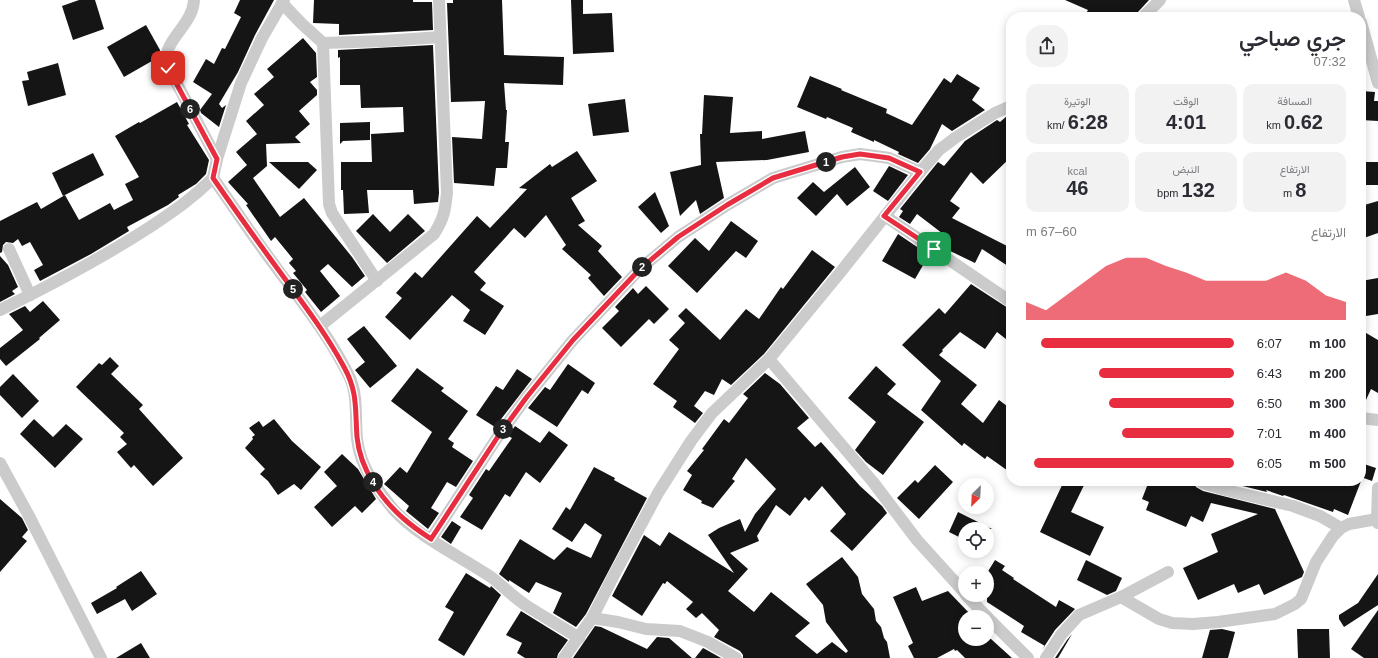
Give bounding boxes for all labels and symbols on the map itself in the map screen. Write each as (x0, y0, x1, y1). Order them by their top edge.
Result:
pin (151, 51, 185, 85)
pin: 6 (180, 99, 200, 119)
pin: 1 (816, 152, 836, 172)
pin (917, 232, 951, 266)
pin: 2 (632, 257, 652, 277)
pin: 5 (283, 279, 303, 299)
pin: 3 (493, 419, 513, 439)
pin: 4 (363, 472, 383, 492)
north arrow (958, 478, 994, 514)

